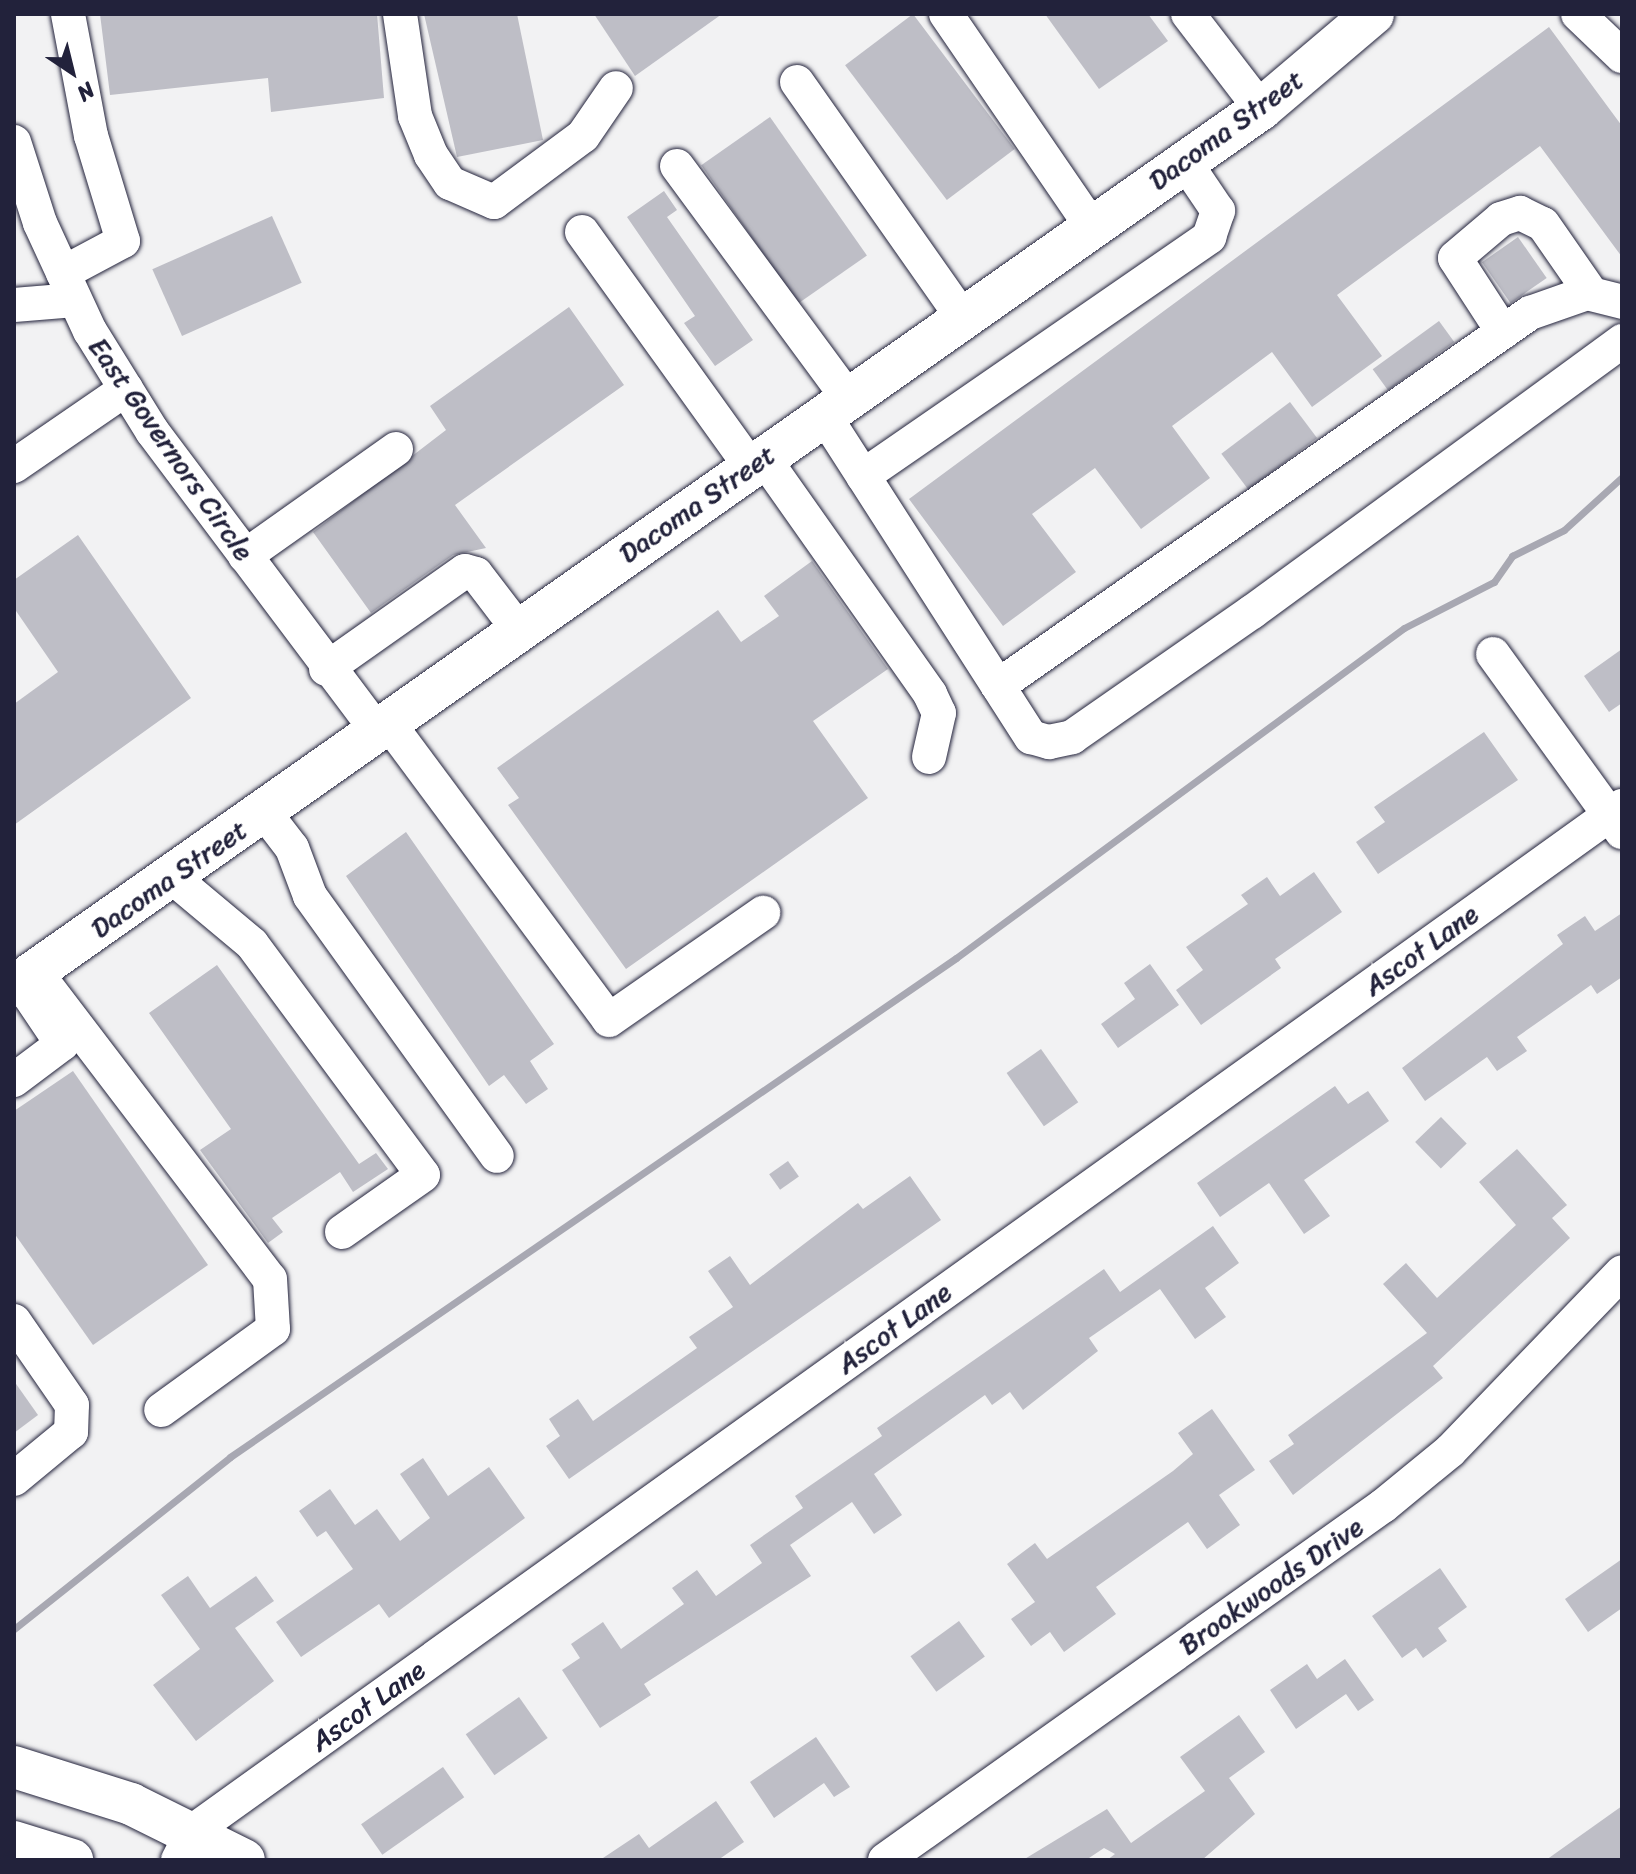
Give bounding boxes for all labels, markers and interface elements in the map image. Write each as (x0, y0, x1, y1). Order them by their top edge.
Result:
north arrow (32, 32, 112, 112)
street label: Dacoma Street (1142, 63, 1310, 197)
text: N (69, 72, 103, 112)
street label: East Governors Circle (81, 330, 261, 568)
street label: Dacoma Street (612, 438, 782, 570)
street label: Dacoma Street (84, 813, 254, 945)
street label: Ascot Lane (1357, 897, 1485, 1003)
street label: Ascot Lane (830, 1275, 958, 1381)
street label: Brookwoods Drive (1172, 1510, 1370, 1662)
street label: Ascot Lane (304, 1653, 432, 1759)

